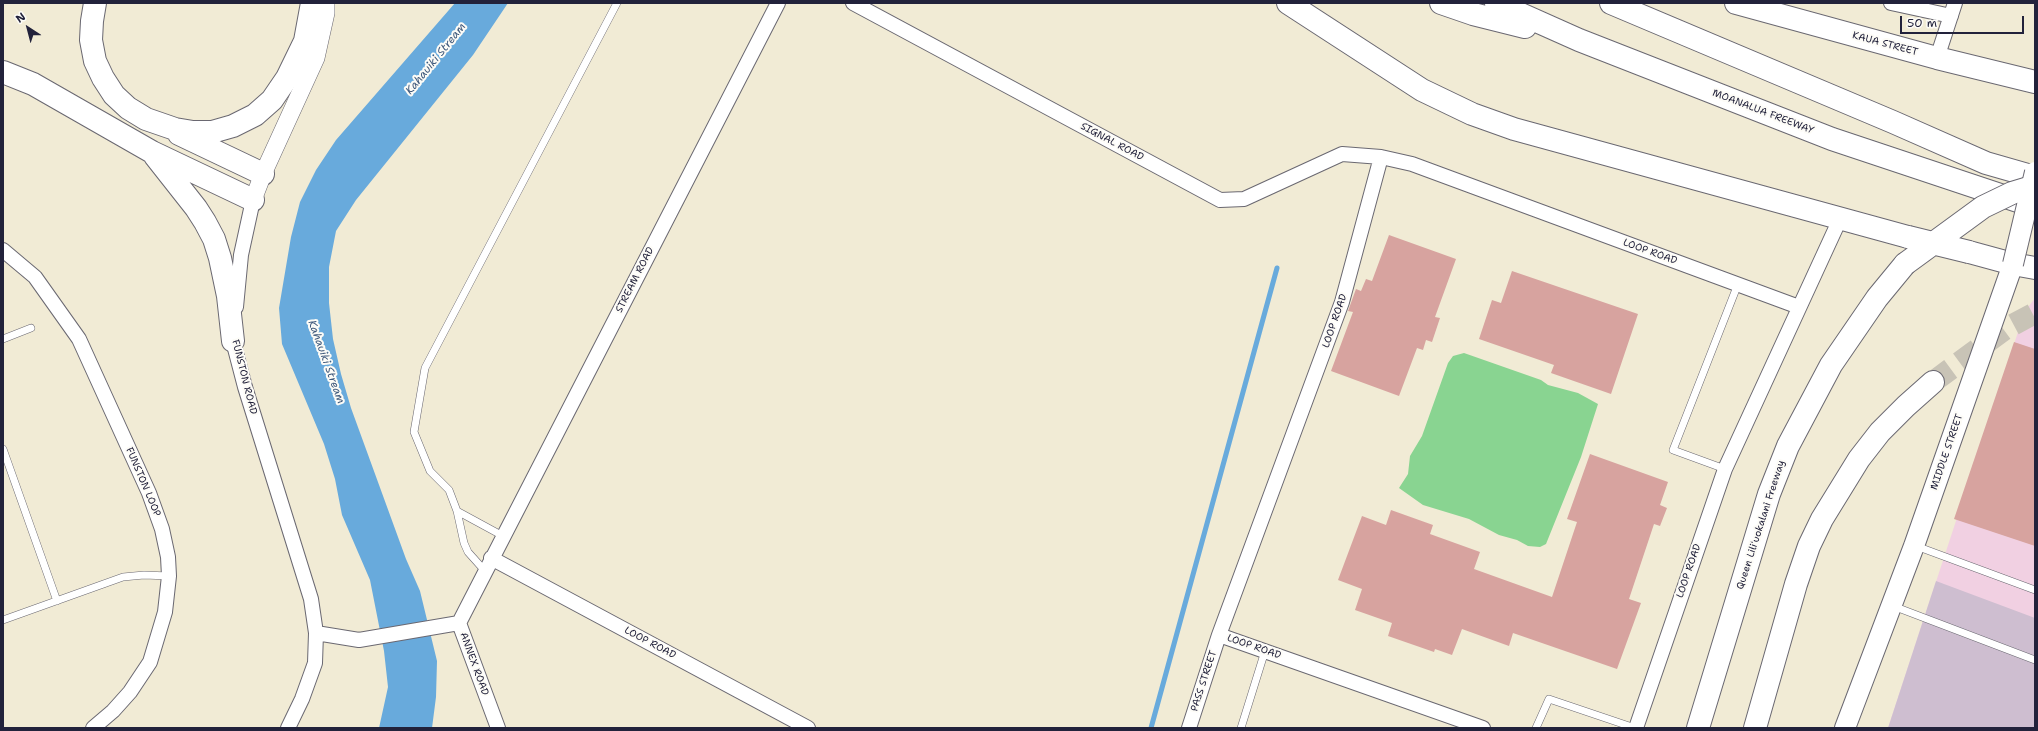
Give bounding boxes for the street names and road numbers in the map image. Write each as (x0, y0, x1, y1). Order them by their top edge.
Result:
street label: KAUA STREET (1851, 29, 1919, 59)
street label: MOANALUA FREEWAY (1711, 87, 1815, 137)
street label: SIGNAL ROAD (1078, 120, 1146, 164)
street label: LOOP ROAD (1621, 237, 1679, 267)
street label: STREAM ROAD (613, 245, 657, 315)
street label: LOOP ROAD (1320, 292, 1350, 350)
street label: FUNSTON ROAD (229, 338, 259, 416)
street label: MIDDLE STREET (1928, 412, 1966, 492)
street label: FUNSTON LOOP (123, 446, 163, 518)
street label: Queen Liliʻuokalani Freeway (1734, 459, 1788, 591)
street label: LOOP ROAD (1674, 542, 1704, 600)
street label: LOOP ROAD (622, 624, 678, 662)
street label: ANNEX ROAD (457, 631, 491, 697)
street label: LOOP ROAD (1225, 632, 1283, 662)
street label: PASS STREET (1188, 649, 1220, 713)

